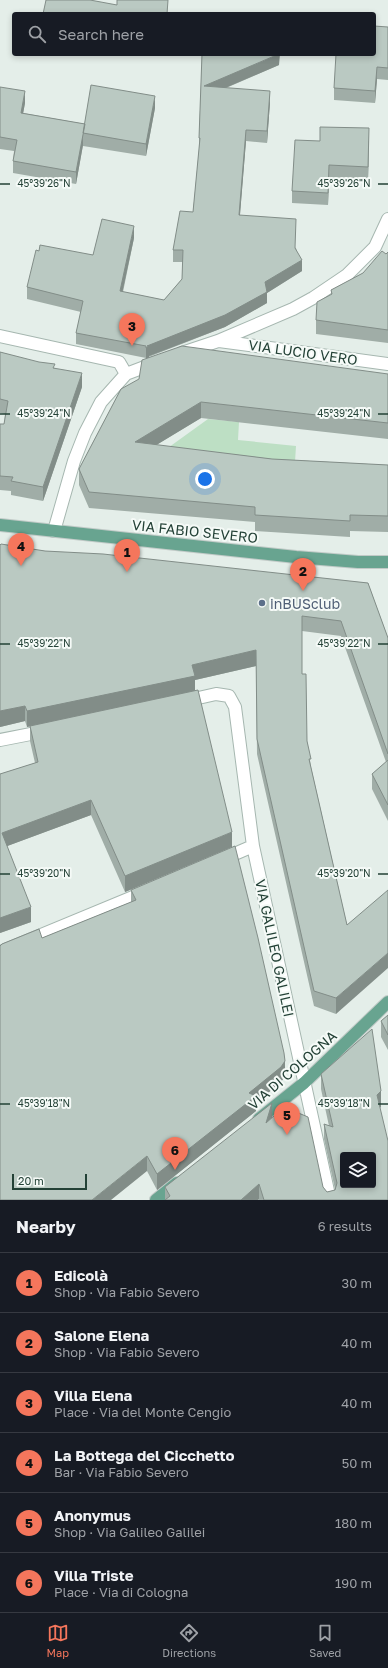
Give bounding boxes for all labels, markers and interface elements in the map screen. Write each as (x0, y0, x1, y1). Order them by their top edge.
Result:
search box (12, 12, 376, 56)
icon: search (26, 23, 48, 45)
text: Search here (58, 25, 144, 43)
text: 45°39'26"N (17, 177, 71, 189)
text: 45°39'26"N (317, 177, 371, 189)
pin: 3 (119, 313, 145, 346)
street label: VIA LUCIO VERO (247, 336, 359, 368)
text: 45°39'24"N (17, 407, 71, 419)
text: 45°39'24"N (317, 407, 371, 419)
your location (195, 469, 215, 489)
street label: VIA FABIO SEVERO (131, 516, 259, 546)
pin: 4 (8, 533, 34, 566)
pin: 1 (114, 539, 140, 572)
pin: 2 (290, 558, 316, 591)
place label: inBUSclub (270, 595, 340, 612)
marker: inBUSclub (257, 598, 267, 608)
text: 45°39'22"N (18, 637, 71, 649)
text: 45°39'22"N (318, 637, 371, 649)
text: 45°39'20"N (17, 867, 71, 879)
text: 45°39'20"N (317, 867, 371, 879)
street label: VIA GALILEO GALILEI (252, 877, 298, 1019)
street label: VIA DI COLOGNA (244, 1026, 340, 1113)
text: 45°39'18"N (18, 1097, 70, 1109)
text: 45°39'18"N (318, 1097, 370, 1109)
pin: 5 (274, 1102, 300, 1135)
pin: 6 (162, 1137, 188, 1170)
map controls (340, 1152, 376, 1188)
button: layers (340, 1152, 376, 1188)
scale bar (12, 1172, 87, 1191)
text: 20 m (18, 1174, 44, 1187)
text: Nearby (16, 1216, 76, 1237)
text: 6 results (318, 1218, 372, 1234)
text: Edicolà (54, 1266, 108, 1284)
text: 1 (26, 1275, 32, 1291)
text: 30 m (342, 1275, 372, 1291)
text: Shop · Via Fabio Severo (54, 1284, 200, 1300)
text: Salone Elena (54, 1326, 149, 1344)
text: 2 (25, 1335, 33, 1351)
text: 40 m (341, 1335, 372, 1351)
text: Shop · Via Fabio Severo (54, 1344, 200, 1360)
text: Villa Elena (54, 1386, 132, 1404)
text: 3 (25, 1395, 33, 1411)
text: 40 m (341, 1395, 372, 1411)
text: Place · Via del Monte Cengio (54, 1404, 231, 1420)
text: La Bottega del Cicchetto (54, 1446, 235, 1464)
text: 4 (25, 1455, 33, 1471)
text: 50 m (342, 1455, 372, 1471)
text: Bar · Via Fabio Severo (54, 1464, 189, 1480)
text: Anonymus (54, 1506, 131, 1524)
text: 5 (25, 1515, 33, 1531)
text: 180 m (335, 1515, 372, 1531)
text: Shop · Via Galileo Galilei (54, 1524, 205, 1540)
text: Villa Triste (54, 1566, 134, 1584)
text: 6 (25, 1575, 33, 1591)
text: 190 m (335, 1575, 372, 1591)
text: Place · Via di Cologna (54, 1584, 188, 1600)
tab: Map (47, 1622, 69, 1659)
tab: Directions (162, 1622, 216, 1659)
tab: Saved (309, 1622, 341, 1659)

